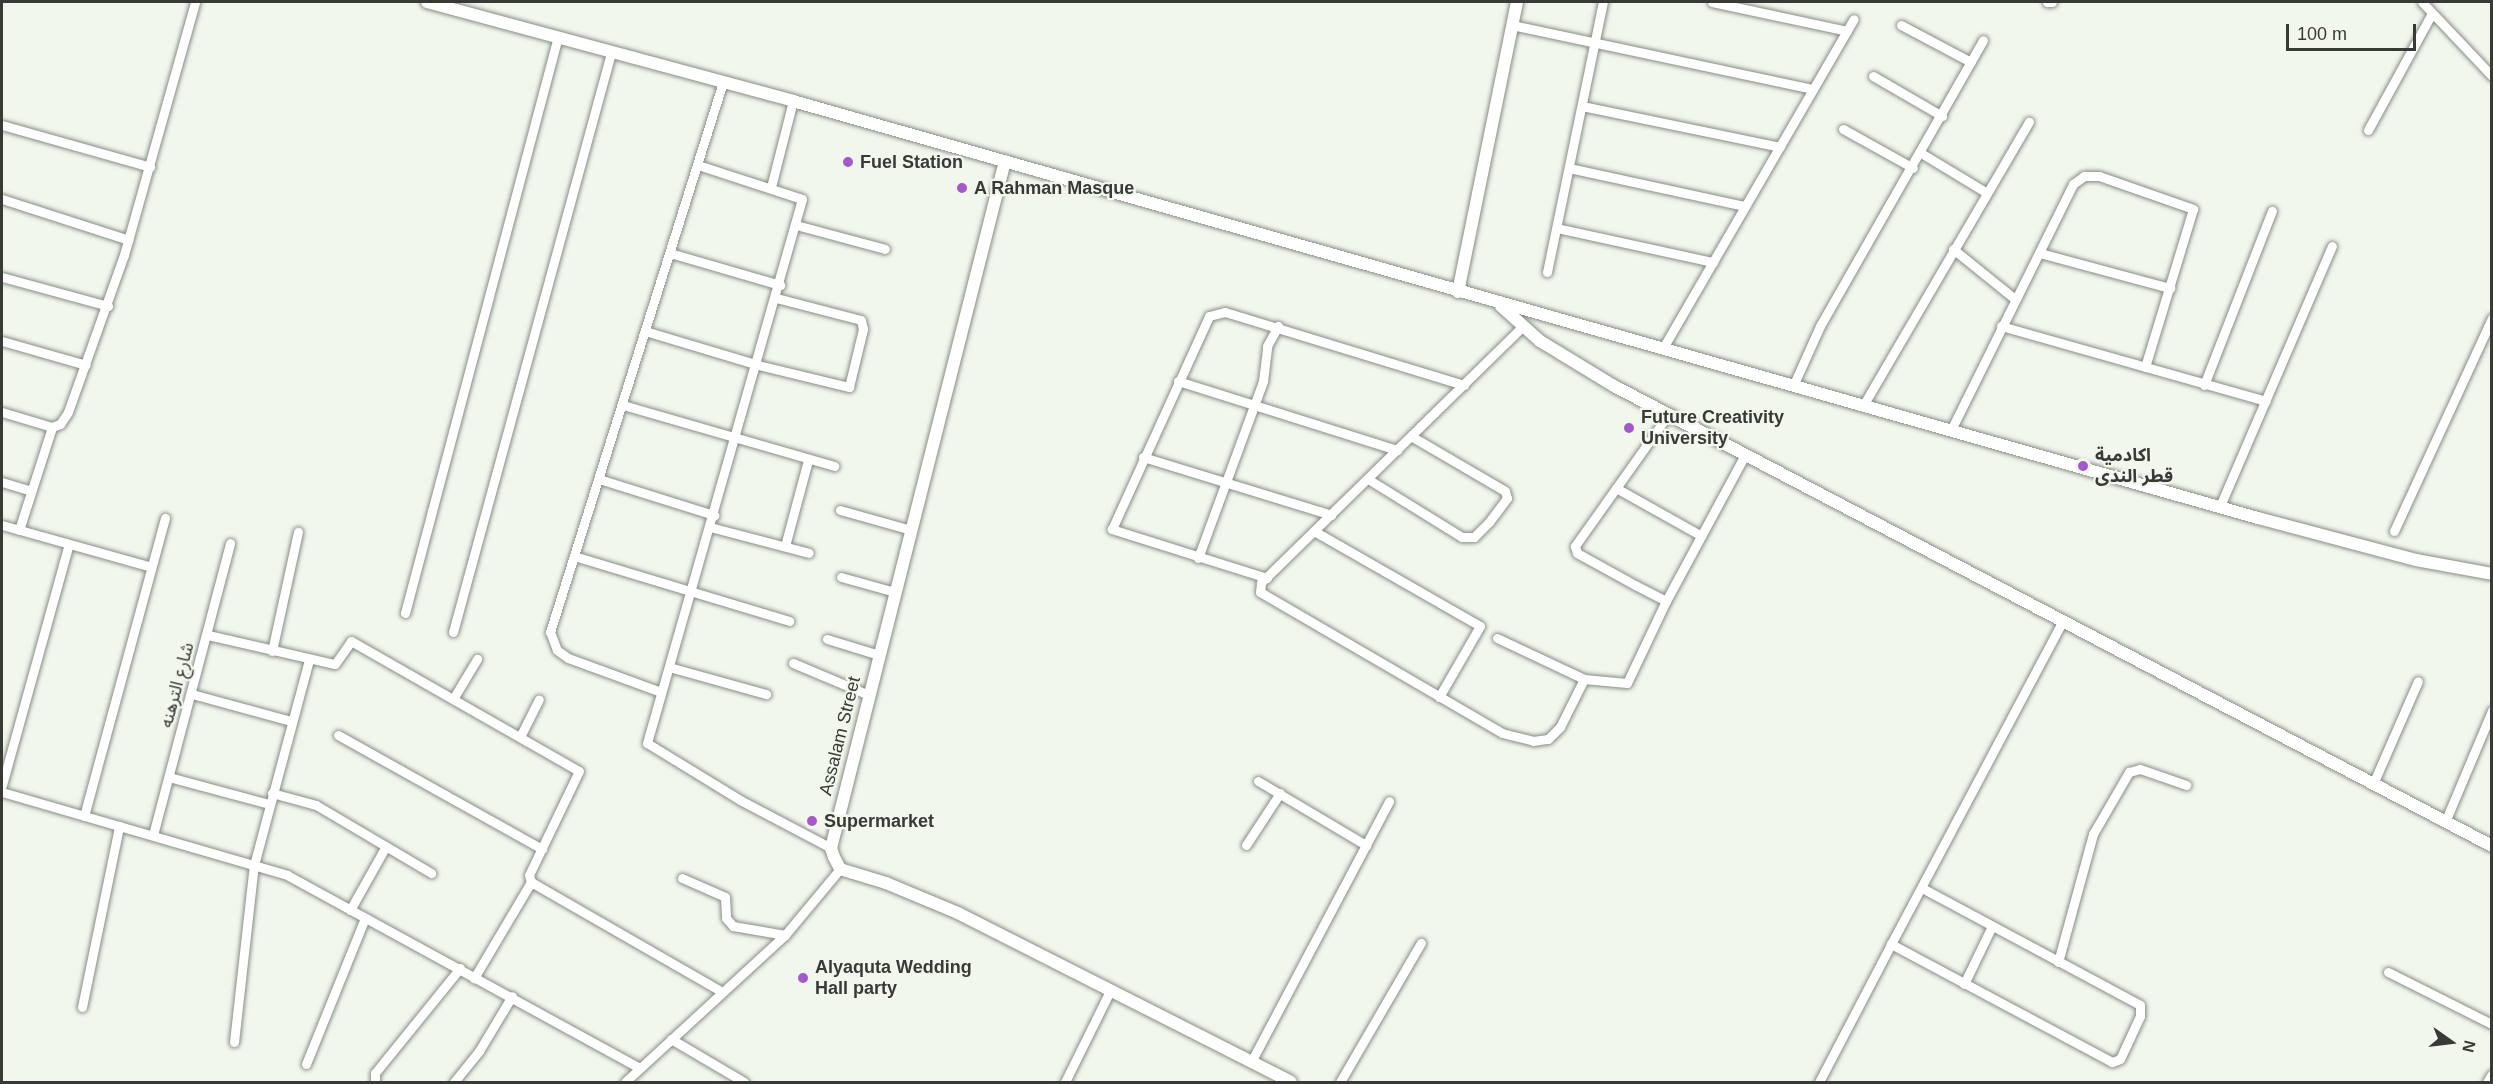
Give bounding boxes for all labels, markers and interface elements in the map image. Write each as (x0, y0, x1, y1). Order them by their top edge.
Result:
scale bar (2289, 12, 2420, 50)
text: 100 m (2297, 24, 2347, 44)
place label: Fuel Station (860, 151, 963, 173)
marker: Fuel Station (841, 155, 855, 169)
place label: A Rahman Masque (974, 177, 1135, 199)
marker: A Rahman Masque (955, 181, 969, 195)
place label: Future Creativity University (1641, 407, 1784, 450)
marker: Future Creativity University (1622, 421, 1636, 435)
place label: اكادمية قطر الندى (2095, 445, 2173, 488)
marker: اكادمية قطر الندى (2076, 459, 2090, 473)
street label: شارع الترهنه (155, 640, 199, 730)
street label: Assalam Street (815, 674, 865, 798)
place label: Supermarket (824, 810, 934, 832)
marker: Supermarket (805, 814, 819, 828)
place label: Alyaquta Wedding Hall party (815, 957, 972, 1000)
marker: Alyaquta Wedding Hall party (796, 971, 810, 985)
north arrow (2421, 1012, 2481, 1072)
text: N (2459, 1039, 2479, 1054)

